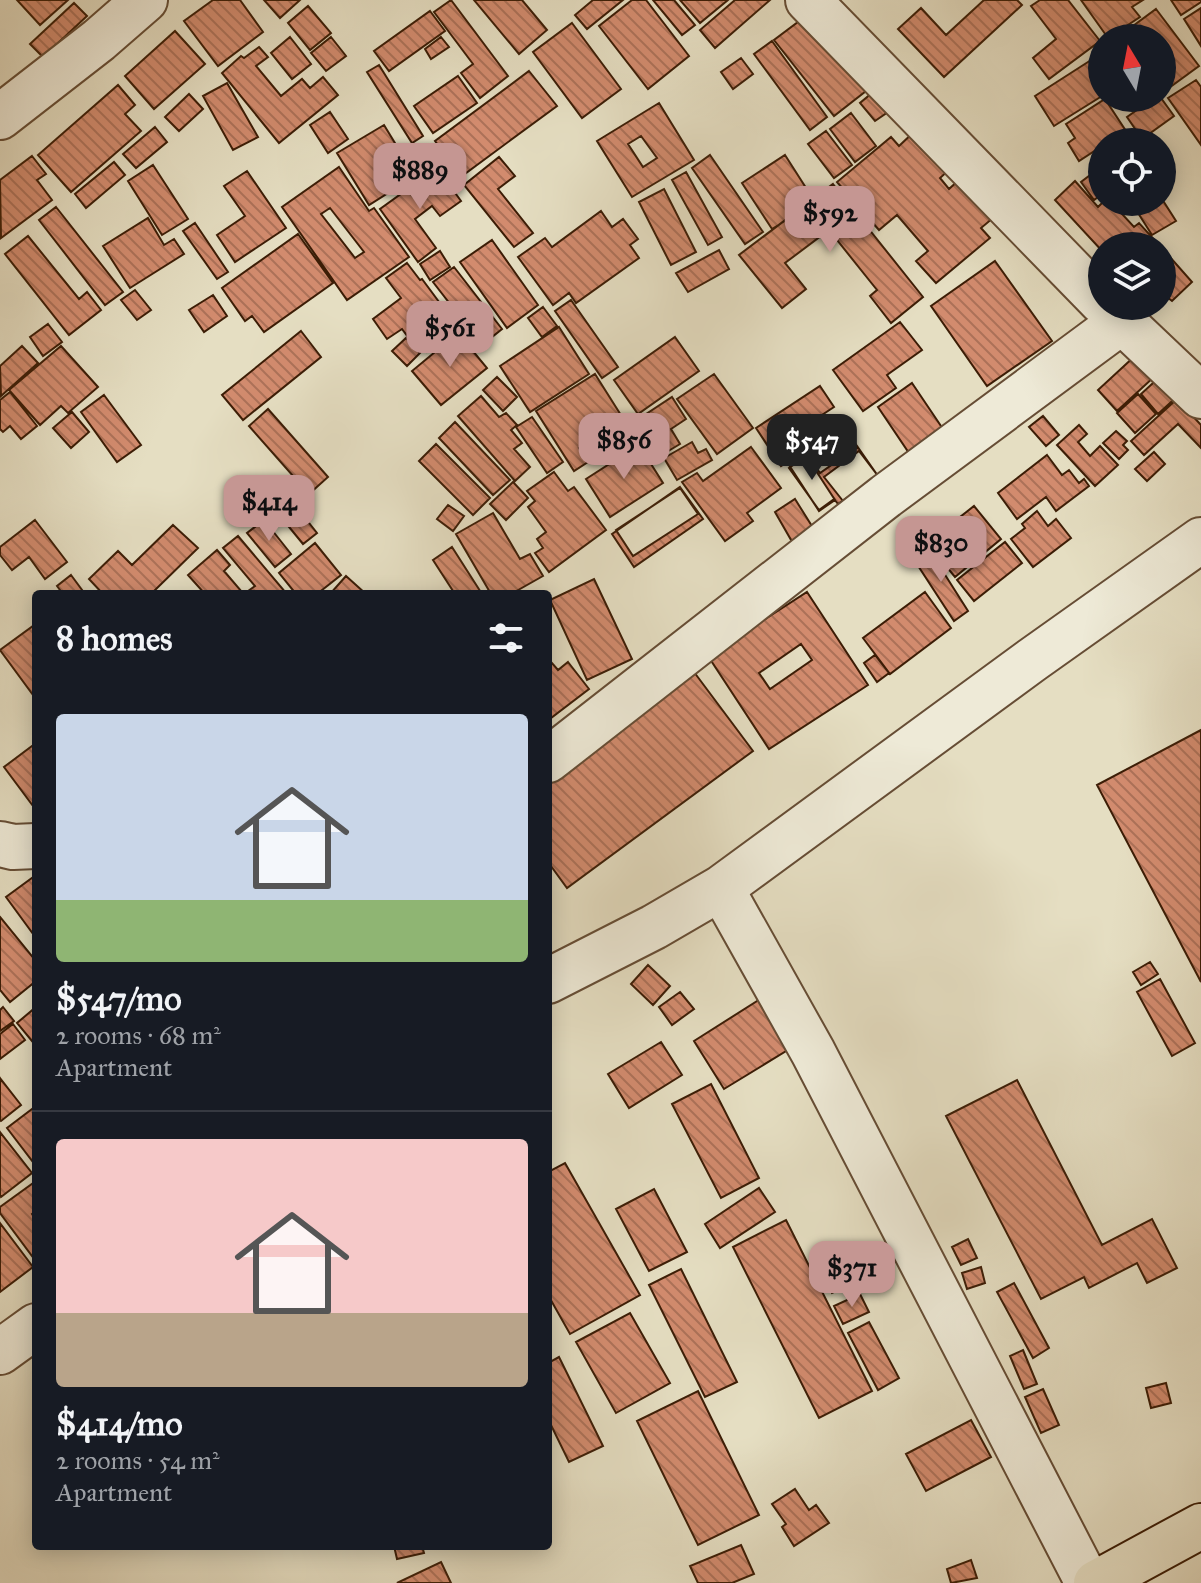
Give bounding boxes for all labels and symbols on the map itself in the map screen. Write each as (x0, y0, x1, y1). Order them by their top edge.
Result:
north arrow (1088, 24, 1176, 112)
pin: $889 (373, 143, 467, 211)
pin: $592 (783, 186, 877, 254)
pin: $561 (403, 301, 497, 369)
pin: $856 (577, 413, 671, 481)
pin: $547 (765, 414, 859, 482)
pin: $414 (222, 475, 316, 543)
pin: $830 (894, 516, 988, 584)
pin: $371 (805, 1241, 899, 1309)

